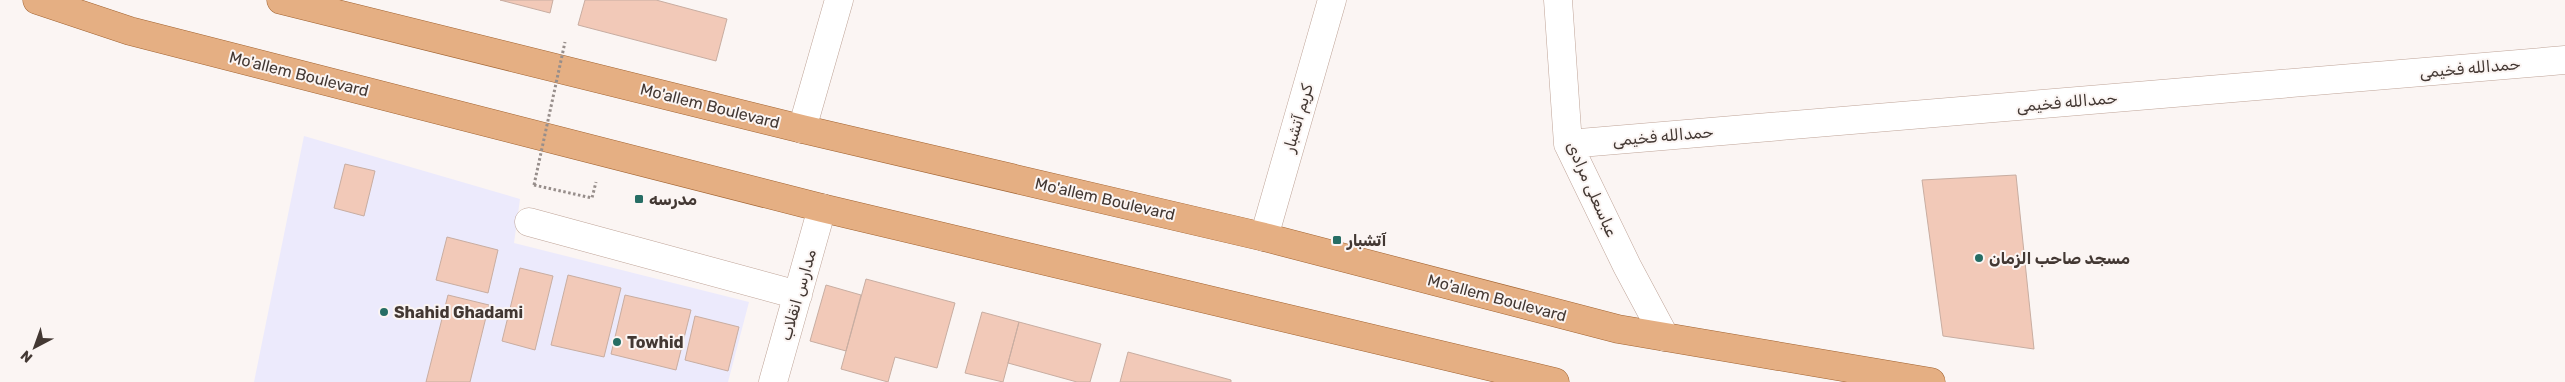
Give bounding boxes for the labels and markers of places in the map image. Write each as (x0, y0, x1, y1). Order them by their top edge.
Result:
place label: مدرسه (649, 190, 697, 209)
marker: مدرسه (633, 193, 645, 205)
place label: آتشبار (1346, 231, 1386, 250)
marker: آتشبار (1331, 234, 1343, 246)
place label: مسجد صاحب الزمان (1989, 249, 2130, 268)
marker: مسجد صاحب الزمان (1973, 252, 1985, 264)
place label: Shahid Ghadami (394, 303, 523, 322)
marker: Shahid Ghadami (378, 306, 390, 318)
place label: Towhid (627, 333, 684, 352)
marker: Towhid (611, 336, 623, 348)

